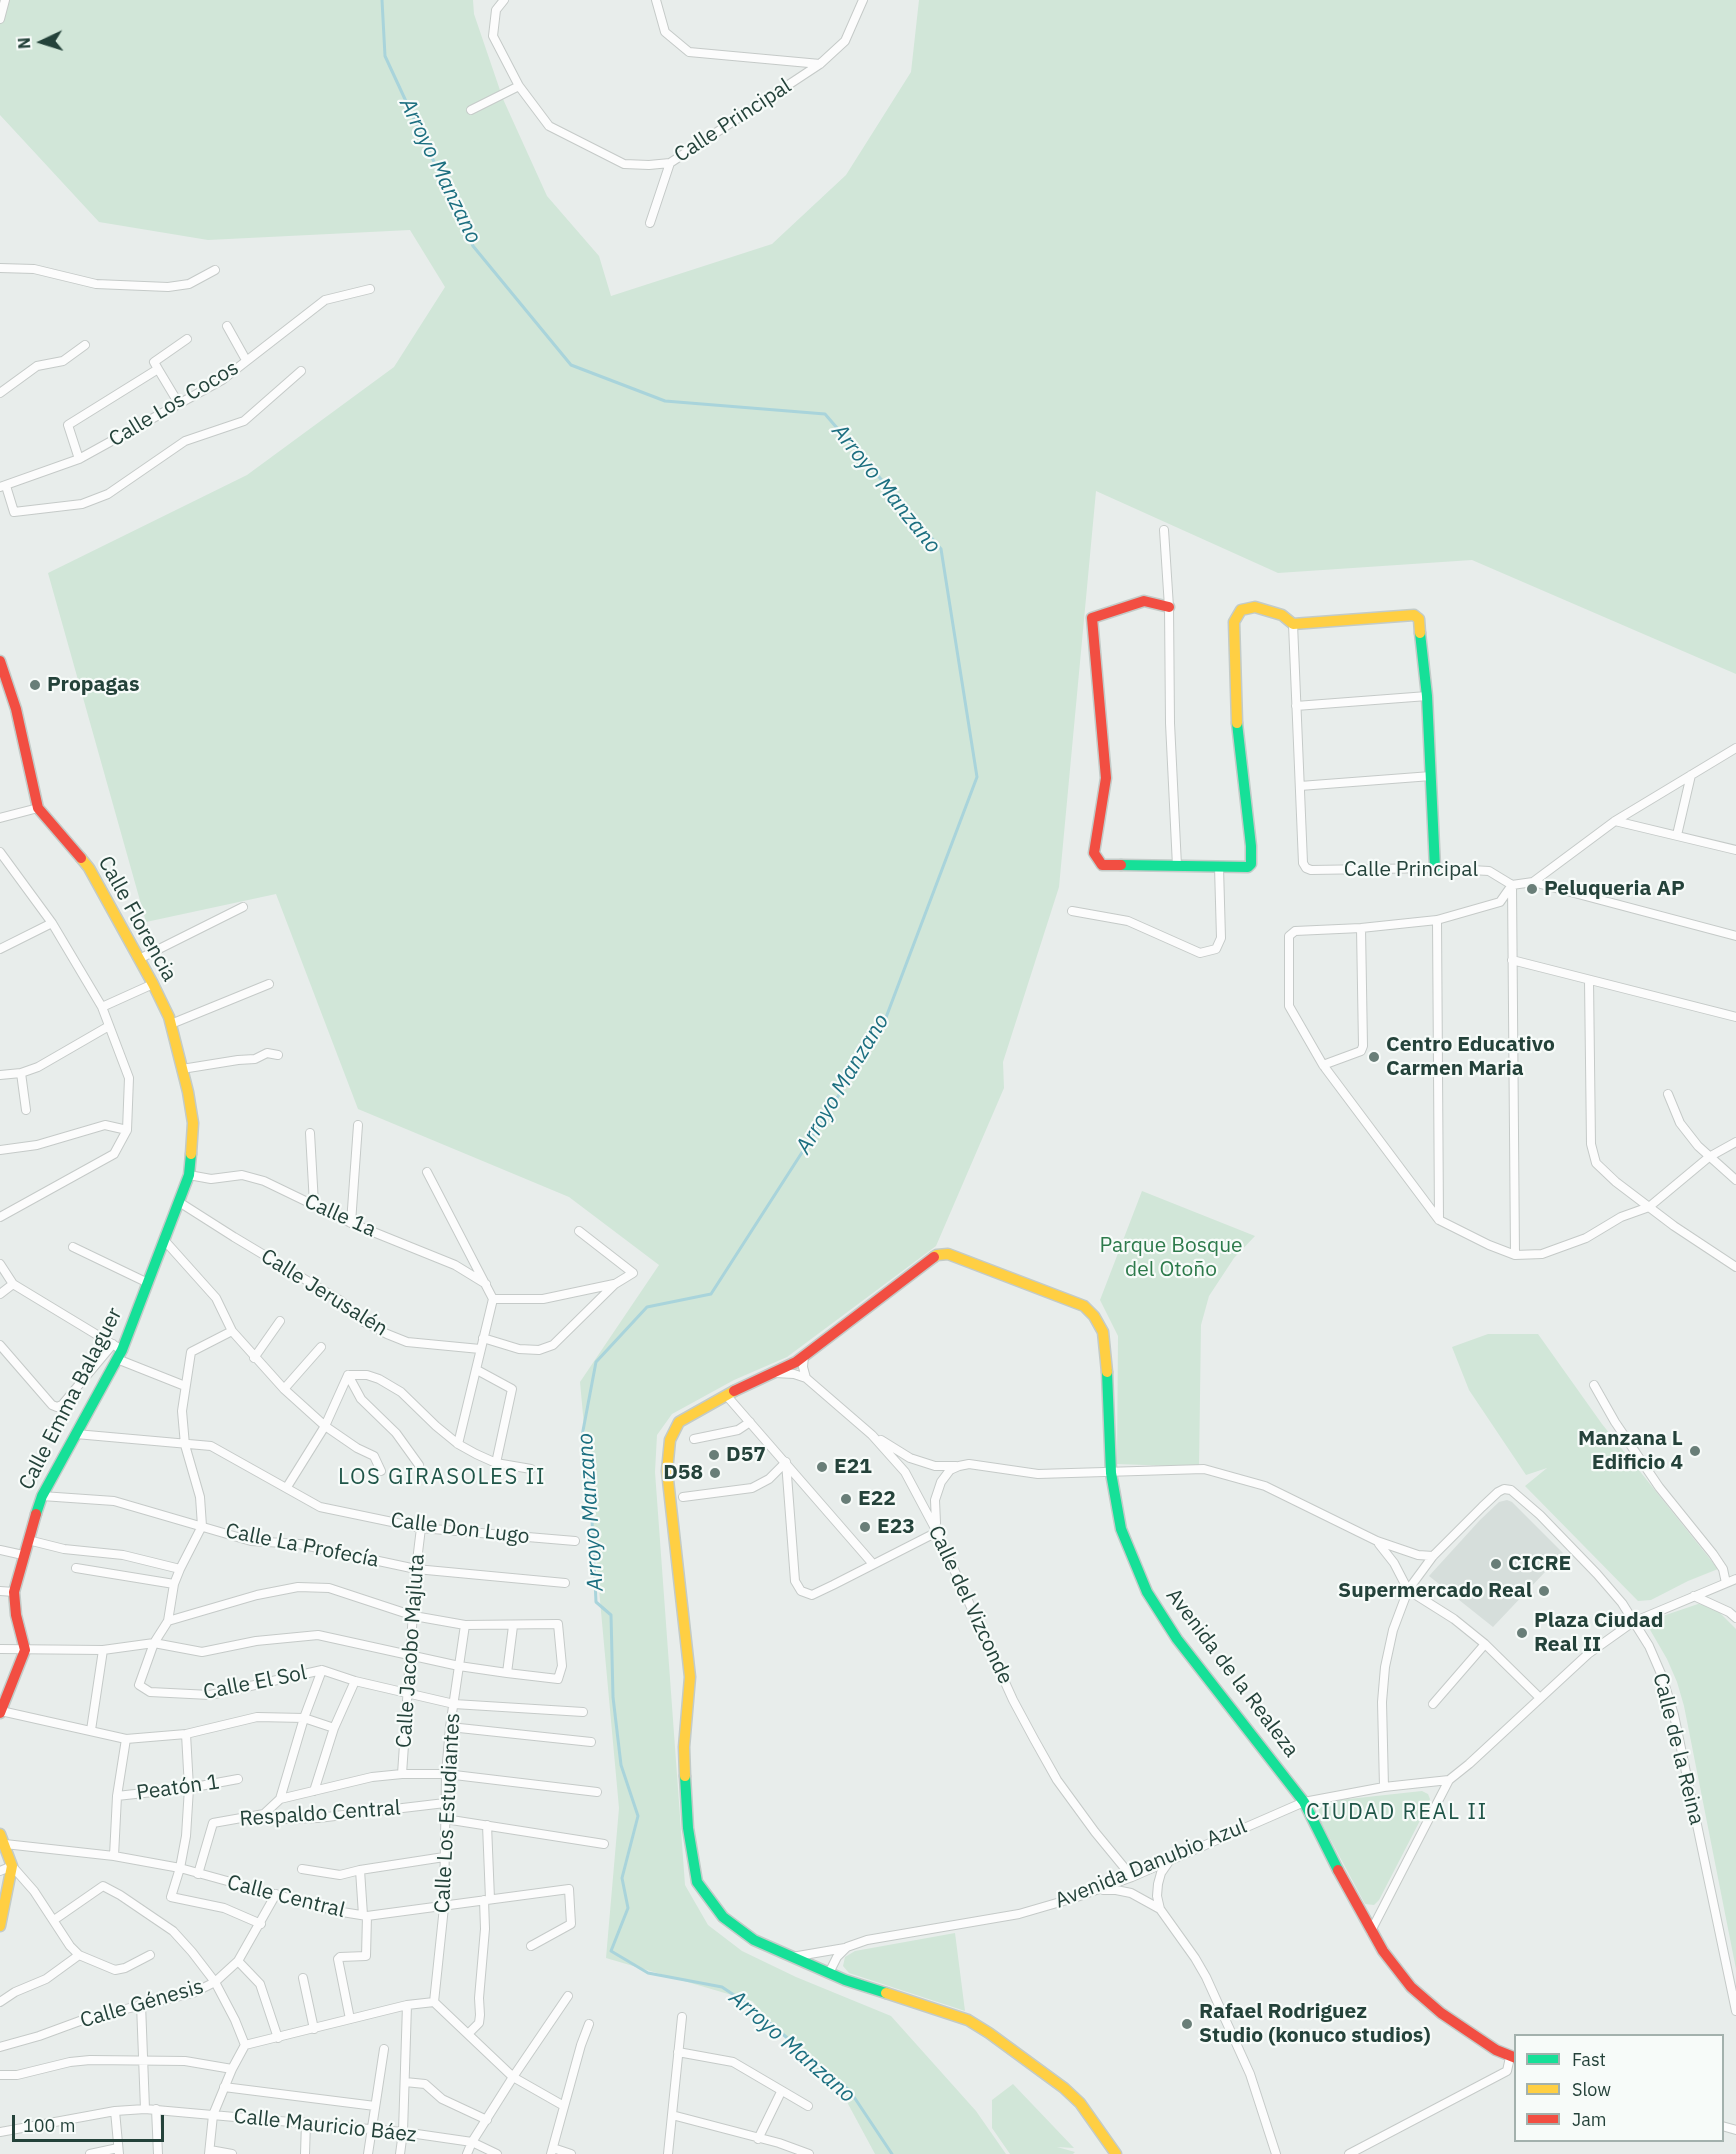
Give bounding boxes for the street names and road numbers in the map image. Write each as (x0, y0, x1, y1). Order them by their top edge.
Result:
street label: Calle Principal (670, 74, 796, 168)
street label: Calle Los Cocos (105, 355, 243, 453)
street label: Calle Florencia (92, 852, 182, 986)
street label: Calle Principal (1344, 857, 1478, 883)
street label: Calle 1a (300, 1189, 380, 1243)
street label: Calle Jerusalén (256, 1244, 392, 1342)
street label: Calle Emma Balaguer (14, 1304, 128, 1494)
street label: Calle Don Lugo (389, 1508, 531, 1550)
street label: Calle La Profecía (223, 1519, 381, 1573)
street label: Calle del Vizconde (922, 1522, 1018, 1688)
street label: Calle Jacobo Majluta (392, 1553, 430, 1749)
street label: Avenida de la Realeza (1160, 1584, 1304, 1762)
street label: Calle El Sol (201, 1661, 309, 1705)
street label: Calle de la Reina (1647, 1670, 1709, 1828)
street label: Calle Los Estudiantes (430, 1712, 466, 1914)
street label: Peatón 1 (135, 1770, 221, 1806)
street label: Respaldo Central (239, 1796, 401, 1832)
street label: Avenida Danubio Azul (1051, 1814, 1251, 1914)
street label: Calle Central (225, 1870, 347, 1924)
street label: Calle Génesis (77, 1974, 207, 2034)
street label: Calle Mauricio Báez (232, 2104, 418, 2148)

